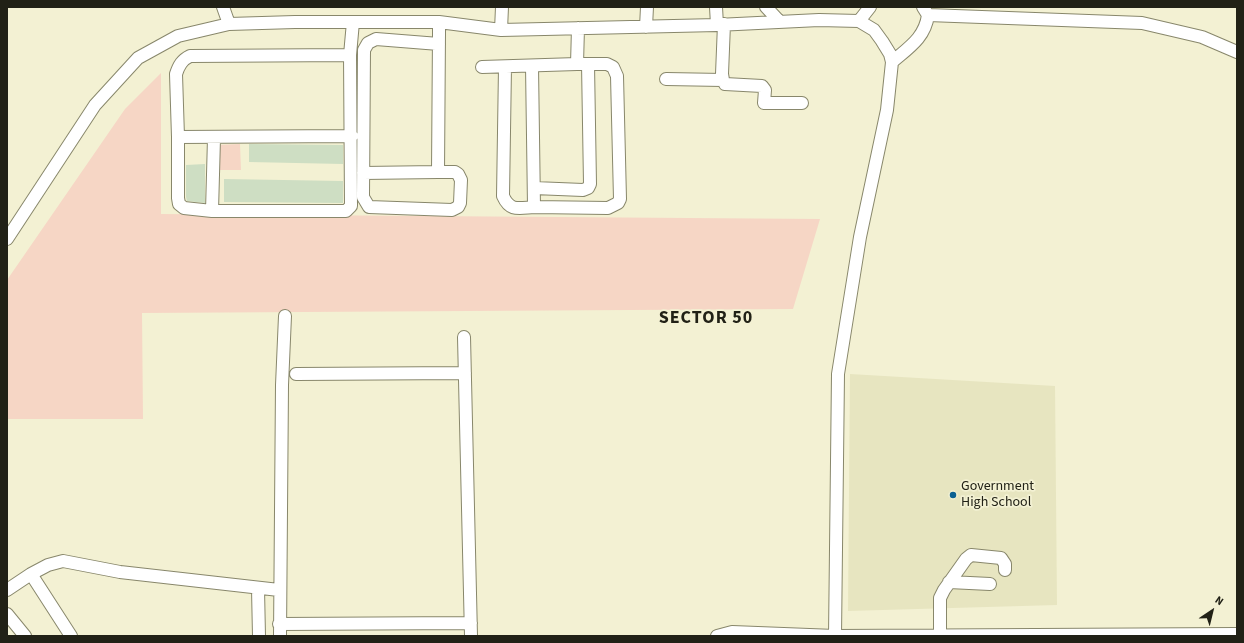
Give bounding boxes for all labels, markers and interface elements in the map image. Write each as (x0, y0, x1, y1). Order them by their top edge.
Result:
district label: SECTOR 50 (659, 308, 753, 330)
place label: Government High School (961, 479, 1034, 512)
marker: Government High School (948, 490, 958, 500)
north arrow (1192, 591, 1232, 631)
text: N (1212, 593, 1226, 609)

